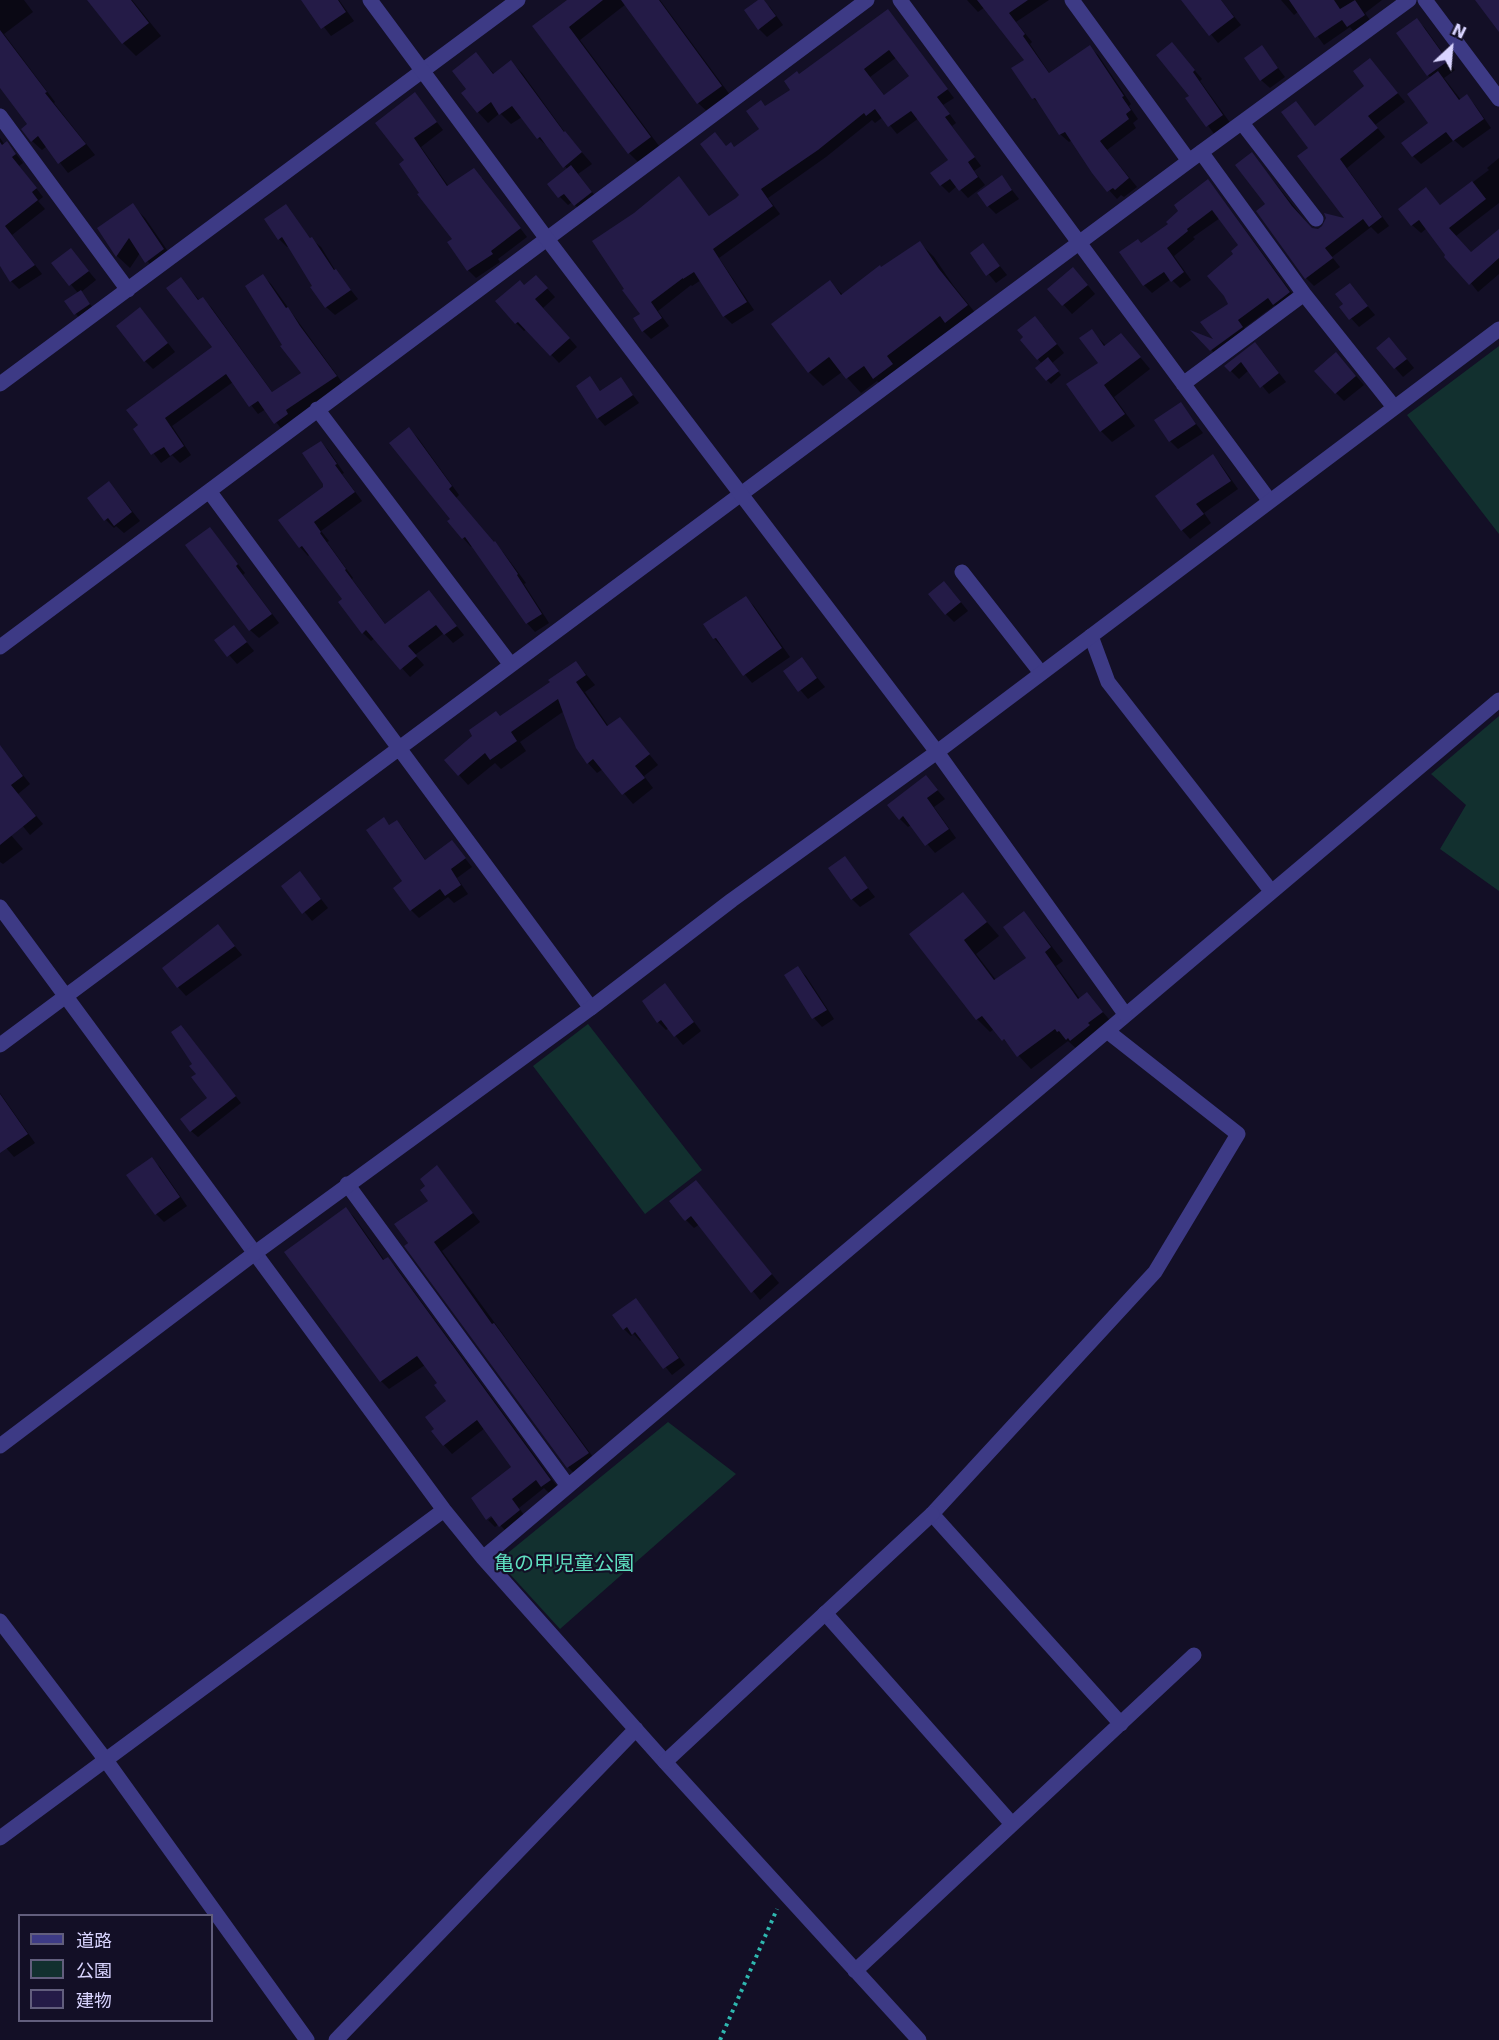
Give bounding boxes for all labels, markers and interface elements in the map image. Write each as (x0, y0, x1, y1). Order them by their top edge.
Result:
north arrow (1421, 18, 1481, 78)
text: N (1449, 20, 1469, 43)
park label: 亀の甲児童公園 (494, 1553, 634, 1577)
legend (18, 1914, 213, 2022)
text: 道路 (76, 1930, 112, 1951)
text: 公園 (76, 1960, 112, 1981)
text: 建物 (76, 1990, 112, 2011)

